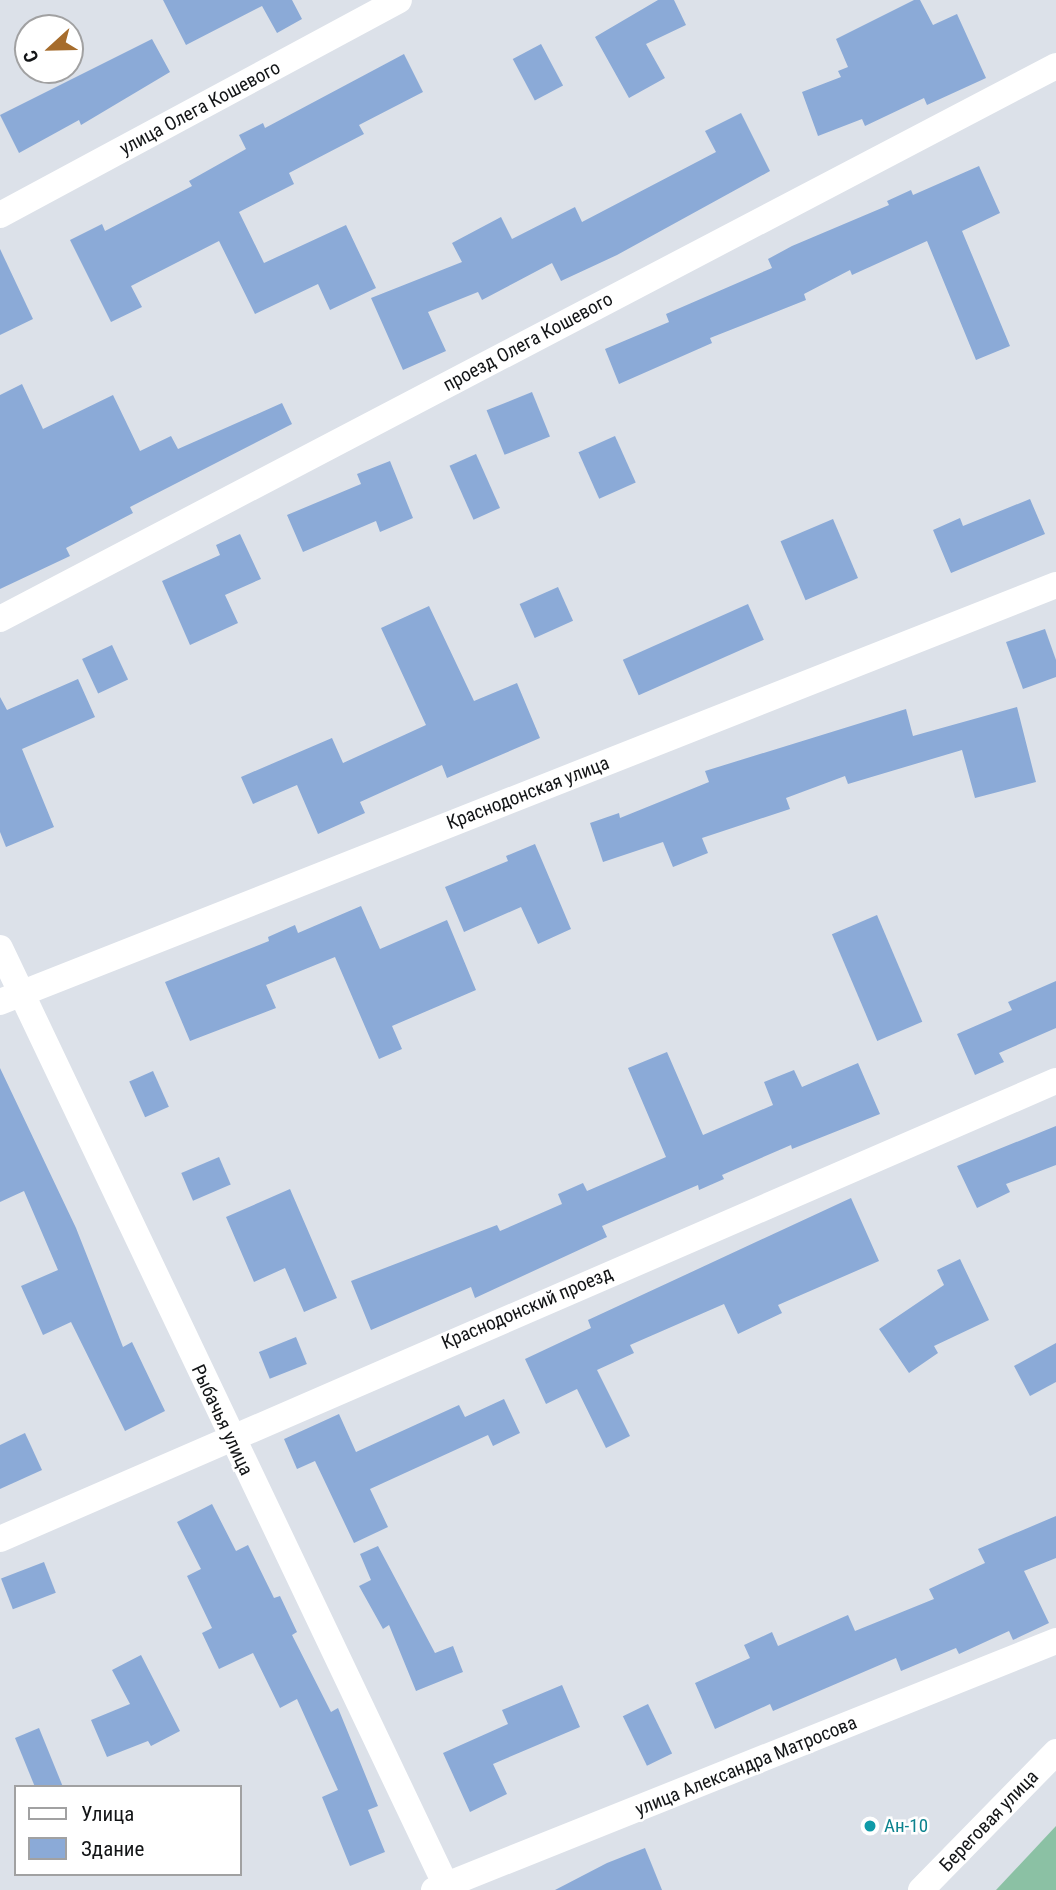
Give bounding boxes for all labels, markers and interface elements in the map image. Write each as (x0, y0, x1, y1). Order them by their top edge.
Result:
north arrow (14, 14, 84, 84)
text: С (18, 47, 44, 66)
street label: улица Олега Кошевого (116, 56, 284, 160)
street label: проезд Олега Кошевого (439, 288, 617, 396)
street label: Краснодонская улица (444, 752, 612, 834)
street label: Краснодонский проезд (438, 1262, 616, 1354)
street label: Рыбачья улица (186, 1361, 258, 1479)
street label: улица Александра Матросова (632, 1711, 860, 1821)
street label: Береговая улица (935, 1766, 1043, 1876)
legend (14, 1785, 242, 1876)
text: Улица (81, 1802, 134, 1826)
place label: Ан-10 (884, 1815, 928, 1837)
marker: Ан-10 (862, 1818, 878, 1834)
text: Здание (81, 1837, 144, 1861)

